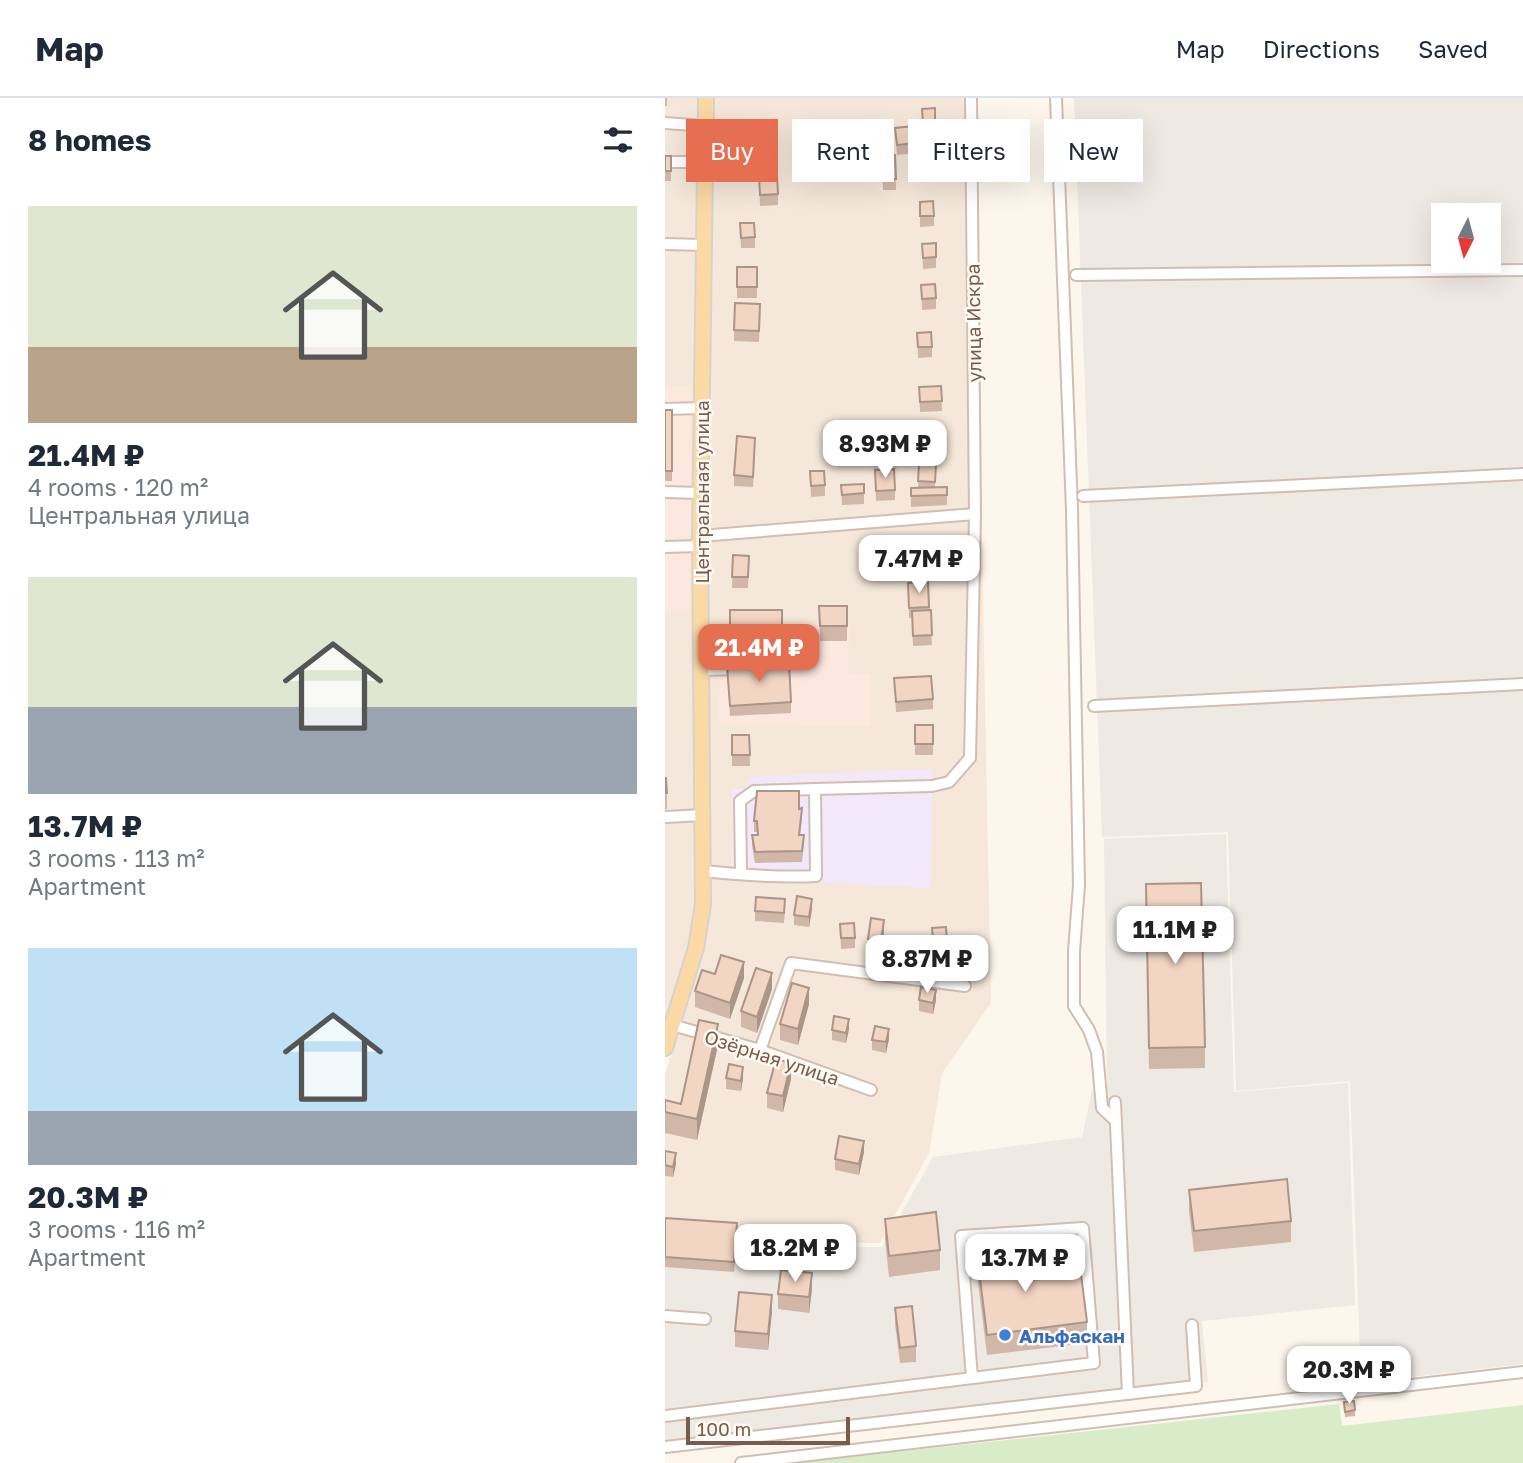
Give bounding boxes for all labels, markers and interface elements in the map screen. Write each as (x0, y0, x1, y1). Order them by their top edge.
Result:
text: Map (35, 29, 104, 68)
text: Map (1176, 34, 1225, 63)
text: Directions (1263, 34, 1380, 63)
text: Saved (1418, 34, 1488, 63)
chip: Buy (686, 119, 778, 182)
chip: Rent (792, 119, 894, 182)
chip: Filters (908, 119, 1030, 182)
chip: New (1044, 119, 1143, 182)
icon: filters (599, 121, 637, 159)
text: 8 homes (28, 122, 152, 158)
north arrow (1431, 203, 1501, 273)
map controls (1431, 203, 1501, 273)
icon: home (270, 252, 396, 378)
street label: улица Искра (960, 264, 986, 382)
street label: Центральная улица (690, 400, 713, 584)
pin: 8.93M ₽ (820, 420, 950, 480)
text: 8.93M ₽ (839, 429, 931, 457)
text: 21.4M ₽ (28, 437, 145, 473)
text: 4 rooms · 120 m² (28, 473, 208, 501)
text: Центральная улица (28, 501, 250, 529)
pin: 7.47M ₽ (854, 536, 984, 595)
text: 7.47M ₽ (875, 544, 963, 572)
icon: home (270, 623, 396, 749)
pin: 21.4M ₽ (694, 624, 824, 684)
text: 21.4M ₽ (714, 633, 804, 661)
text: 13.7M ₽ (28, 808, 142, 844)
text: 3 rooms · 113 m² (28, 844, 205, 872)
text: Apartment (28, 872, 146, 900)
pin: 11.1M ₽ (1110, 906, 1240, 966)
text: 11.1M ₽ (1133, 915, 1217, 943)
pin: 8.87M ₽ (862, 936, 992, 995)
text: 8.87M ₽ (881, 944, 973, 972)
icon: home (270, 994, 396, 1120)
street label: Озёрная улица (702, 1024, 842, 1090)
text: 20.3M ₽ (28, 1179, 148, 1215)
text: 3 rooms · 116 m² (28, 1215, 205, 1243)
pin: 18.2M ₽ (730, 1224, 860, 1284)
text: 18.2M ₽ (750, 1233, 840, 1261)
pin: 13.7M ₽ (960, 1234, 1090, 1294)
text: Apartment (28, 1243, 146, 1271)
text: 13.7M ₽ (981, 1243, 1069, 1271)
place label: Альфаскан (1019, 1324, 1125, 1347)
marker: Альфаскан (997, 1327, 1013, 1343)
pin: 20.3M ₽ (1284, 1346, 1414, 1406)
text: 20.3M ₽ (1303, 1355, 1395, 1383)
scale bar (686, 1414, 851, 1446)
text: 100 m (697, 1417, 751, 1440)

